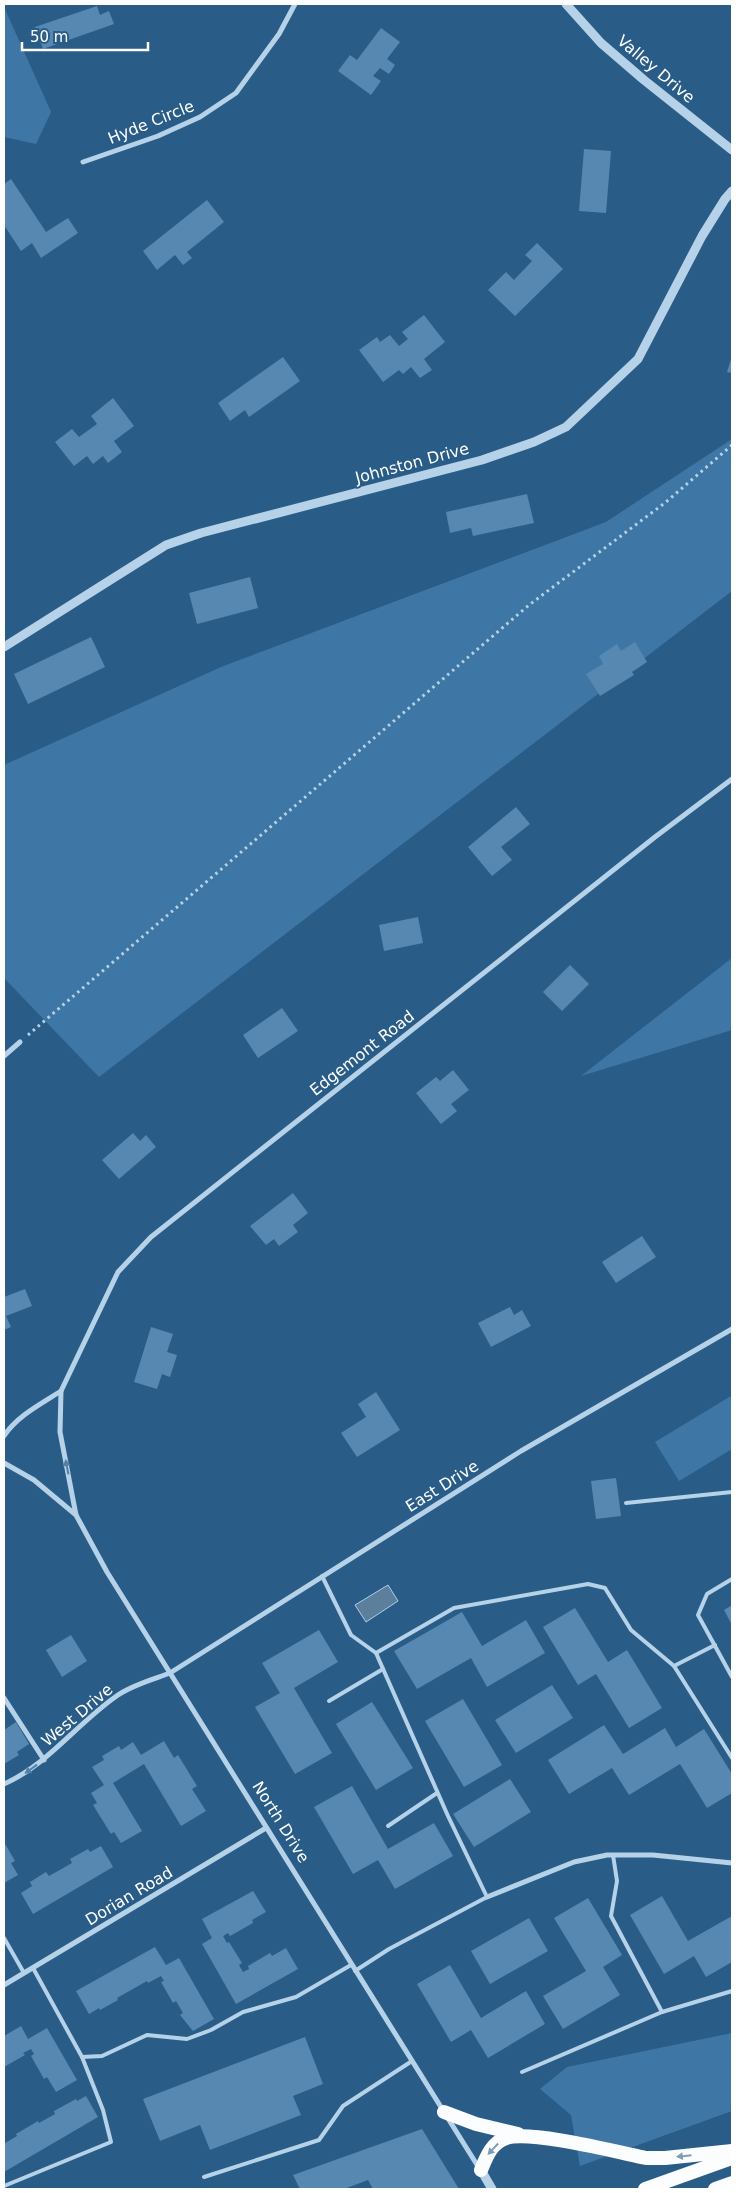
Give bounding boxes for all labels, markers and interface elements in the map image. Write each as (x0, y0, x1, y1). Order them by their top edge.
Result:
scale bar (22, 20, 149, 52)
text: 50 m (30, 28, 68, 46)
street label: Valley Drive (613, 31, 699, 107)
street label: Hyde Circle (105, 96, 197, 148)
street label: Johnston Drive (352, 439, 471, 488)
street label: Edgemont Road (306, 1006, 418, 1100)
street label: East Drive (402, 1456, 482, 1516)
one-way arrow (63, 1460, 71, 1475)
street label: West Drive (38, 1680, 116, 1750)
one-way arrow (25, 1764, 38, 1774)
street label: North Drive (248, 1778, 314, 1866)
street label: Dorian Road (82, 1863, 176, 1929)
one-way arrow (487, 2142, 499, 2154)
one-way arrow (675, 2152, 691, 2160)

